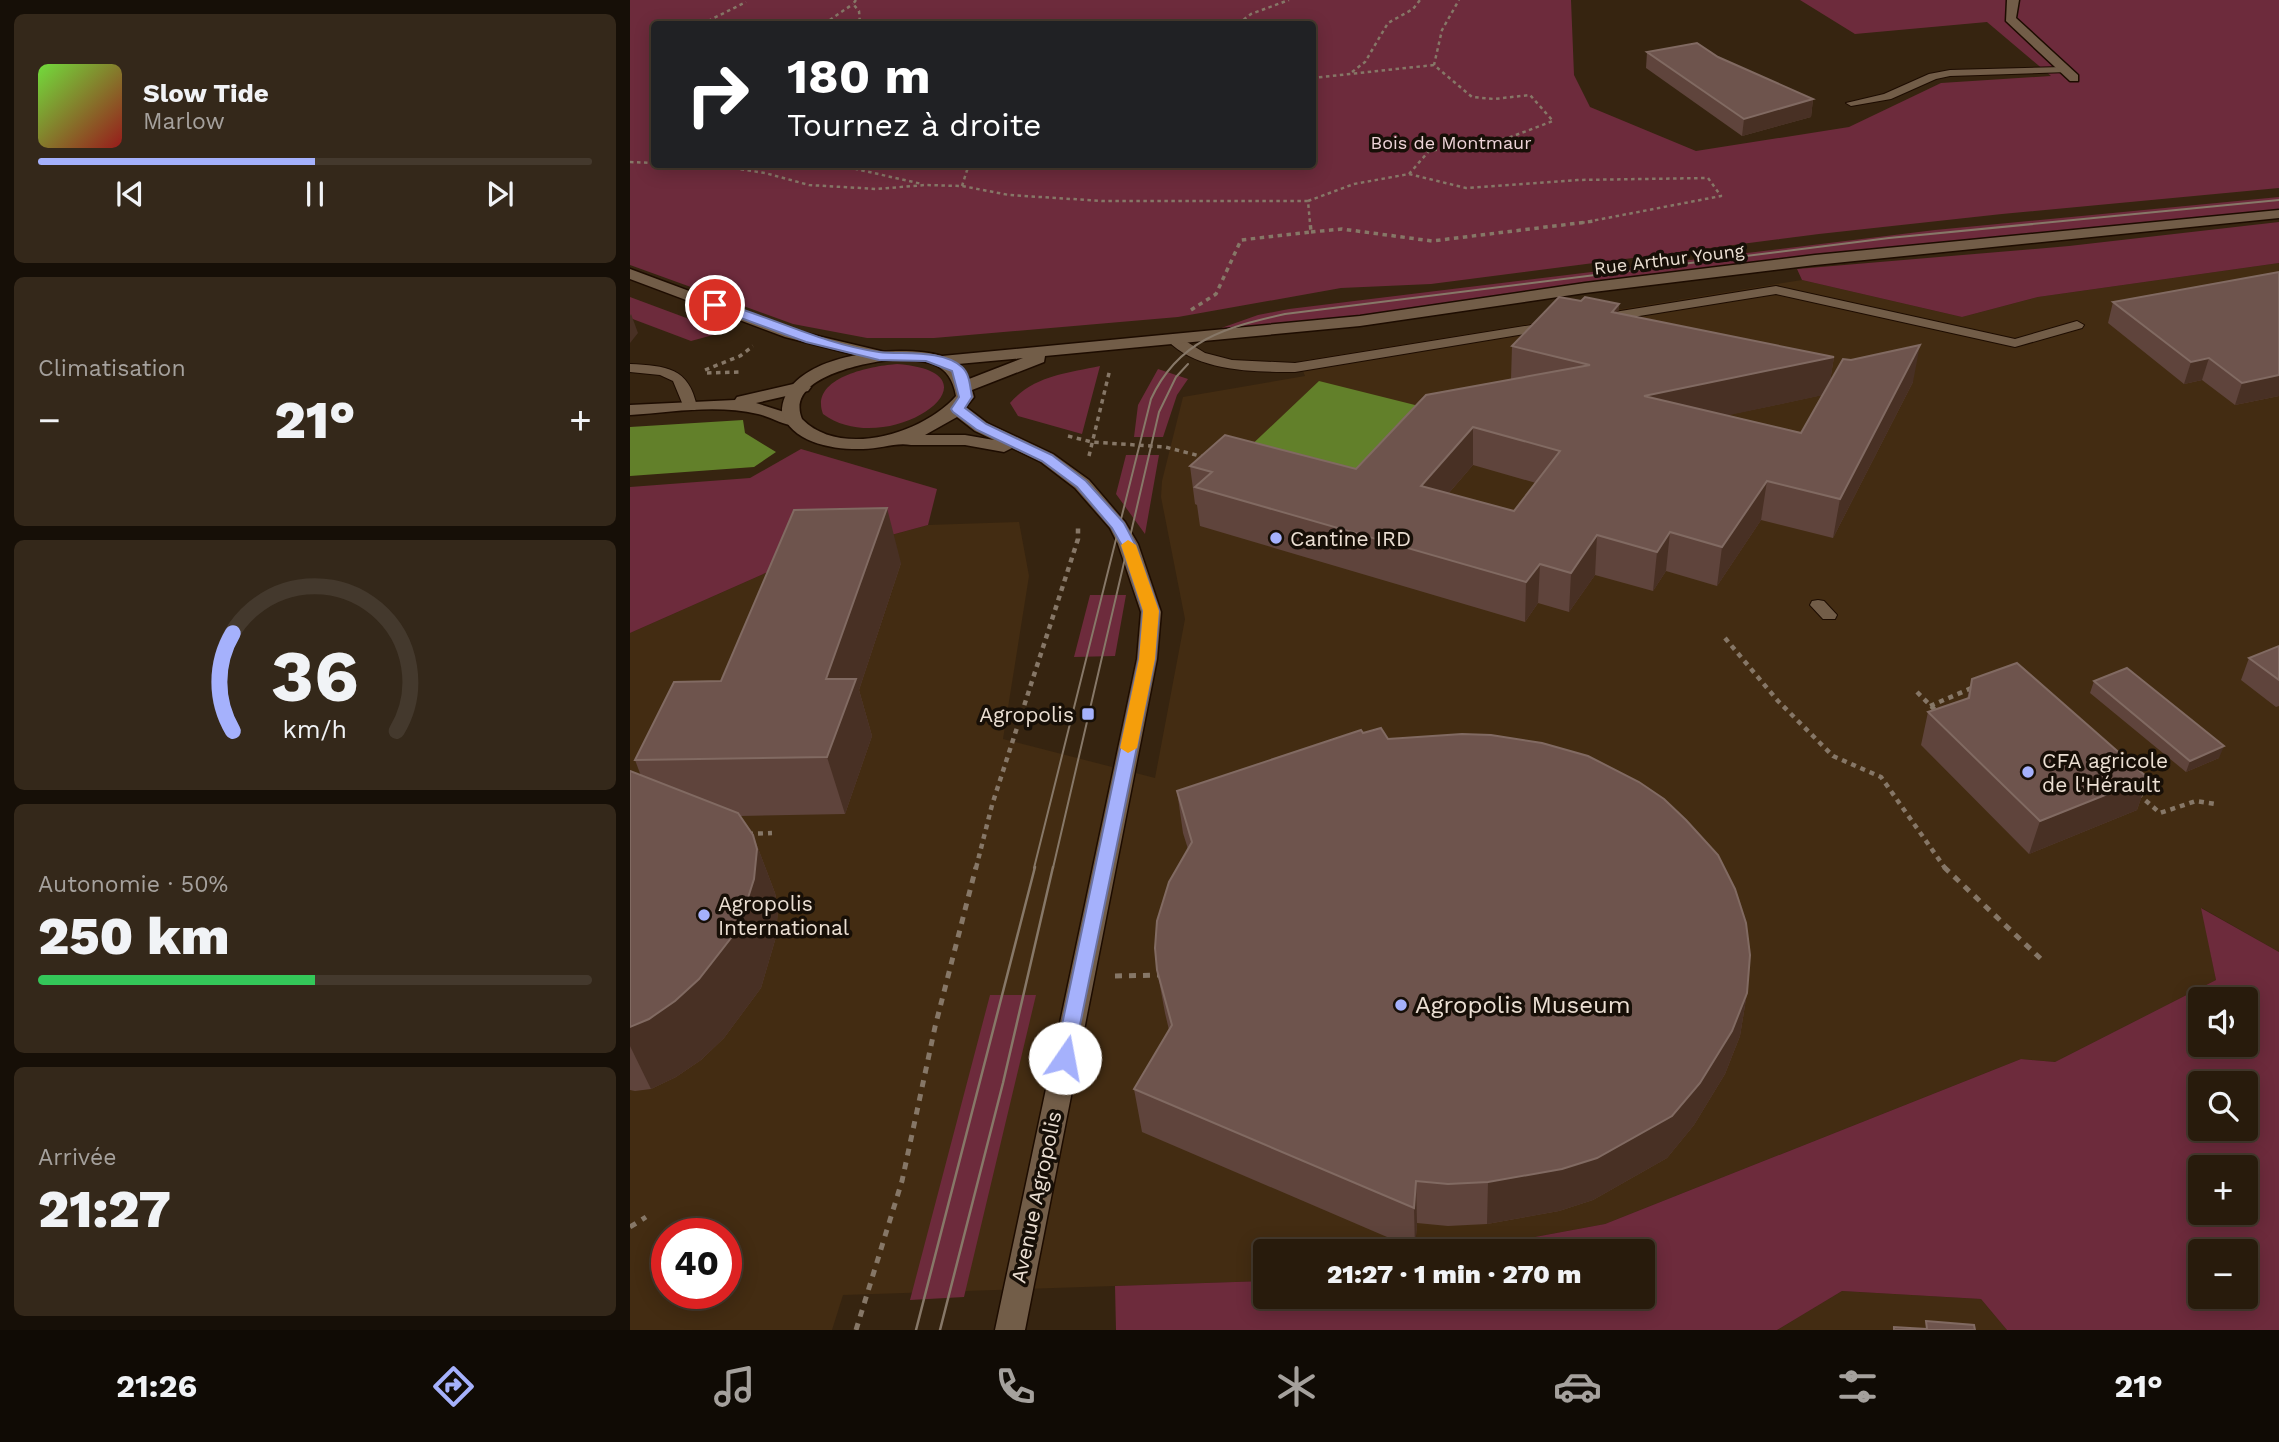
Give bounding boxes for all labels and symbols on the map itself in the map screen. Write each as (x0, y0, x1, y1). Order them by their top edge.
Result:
park label: Bois de Montmaur (1370, 132, 1532, 153)
street label: Rue Arthur Young (1593, 239, 1746, 279)
pin (685, 275, 745, 335)
place label: Cantine IRD (1290, 526, 1411, 551)
marker: Cantine IRD (1268, 530, 1284, 546)
place label: Agropolis (979, 702, 1074, 727)
marker: Agropolis (1080, 706, 1096, 722)
place label: CFA agricole de l'Hérault (2042, 748, 2168, 797)
marker: CFA agricole de l'Hérault (2020, 764, 2036, 780)
place label: Agropolis International (718, 891, 850, 940)
marker: Agropolis International (696, 907, 712, 923)
place label: Agropolis Museum (1415, 991, 1631, 1019)
marker: Agropolis Museum (1393, 997, 1409, 1013)
position arrow (1028, 1021, 1102, 1095)
street label: Avenue Agropolis (1006, 1109, 1066, 1285)
speed limit sign: 40 (651, 1218, 742, 1309)

